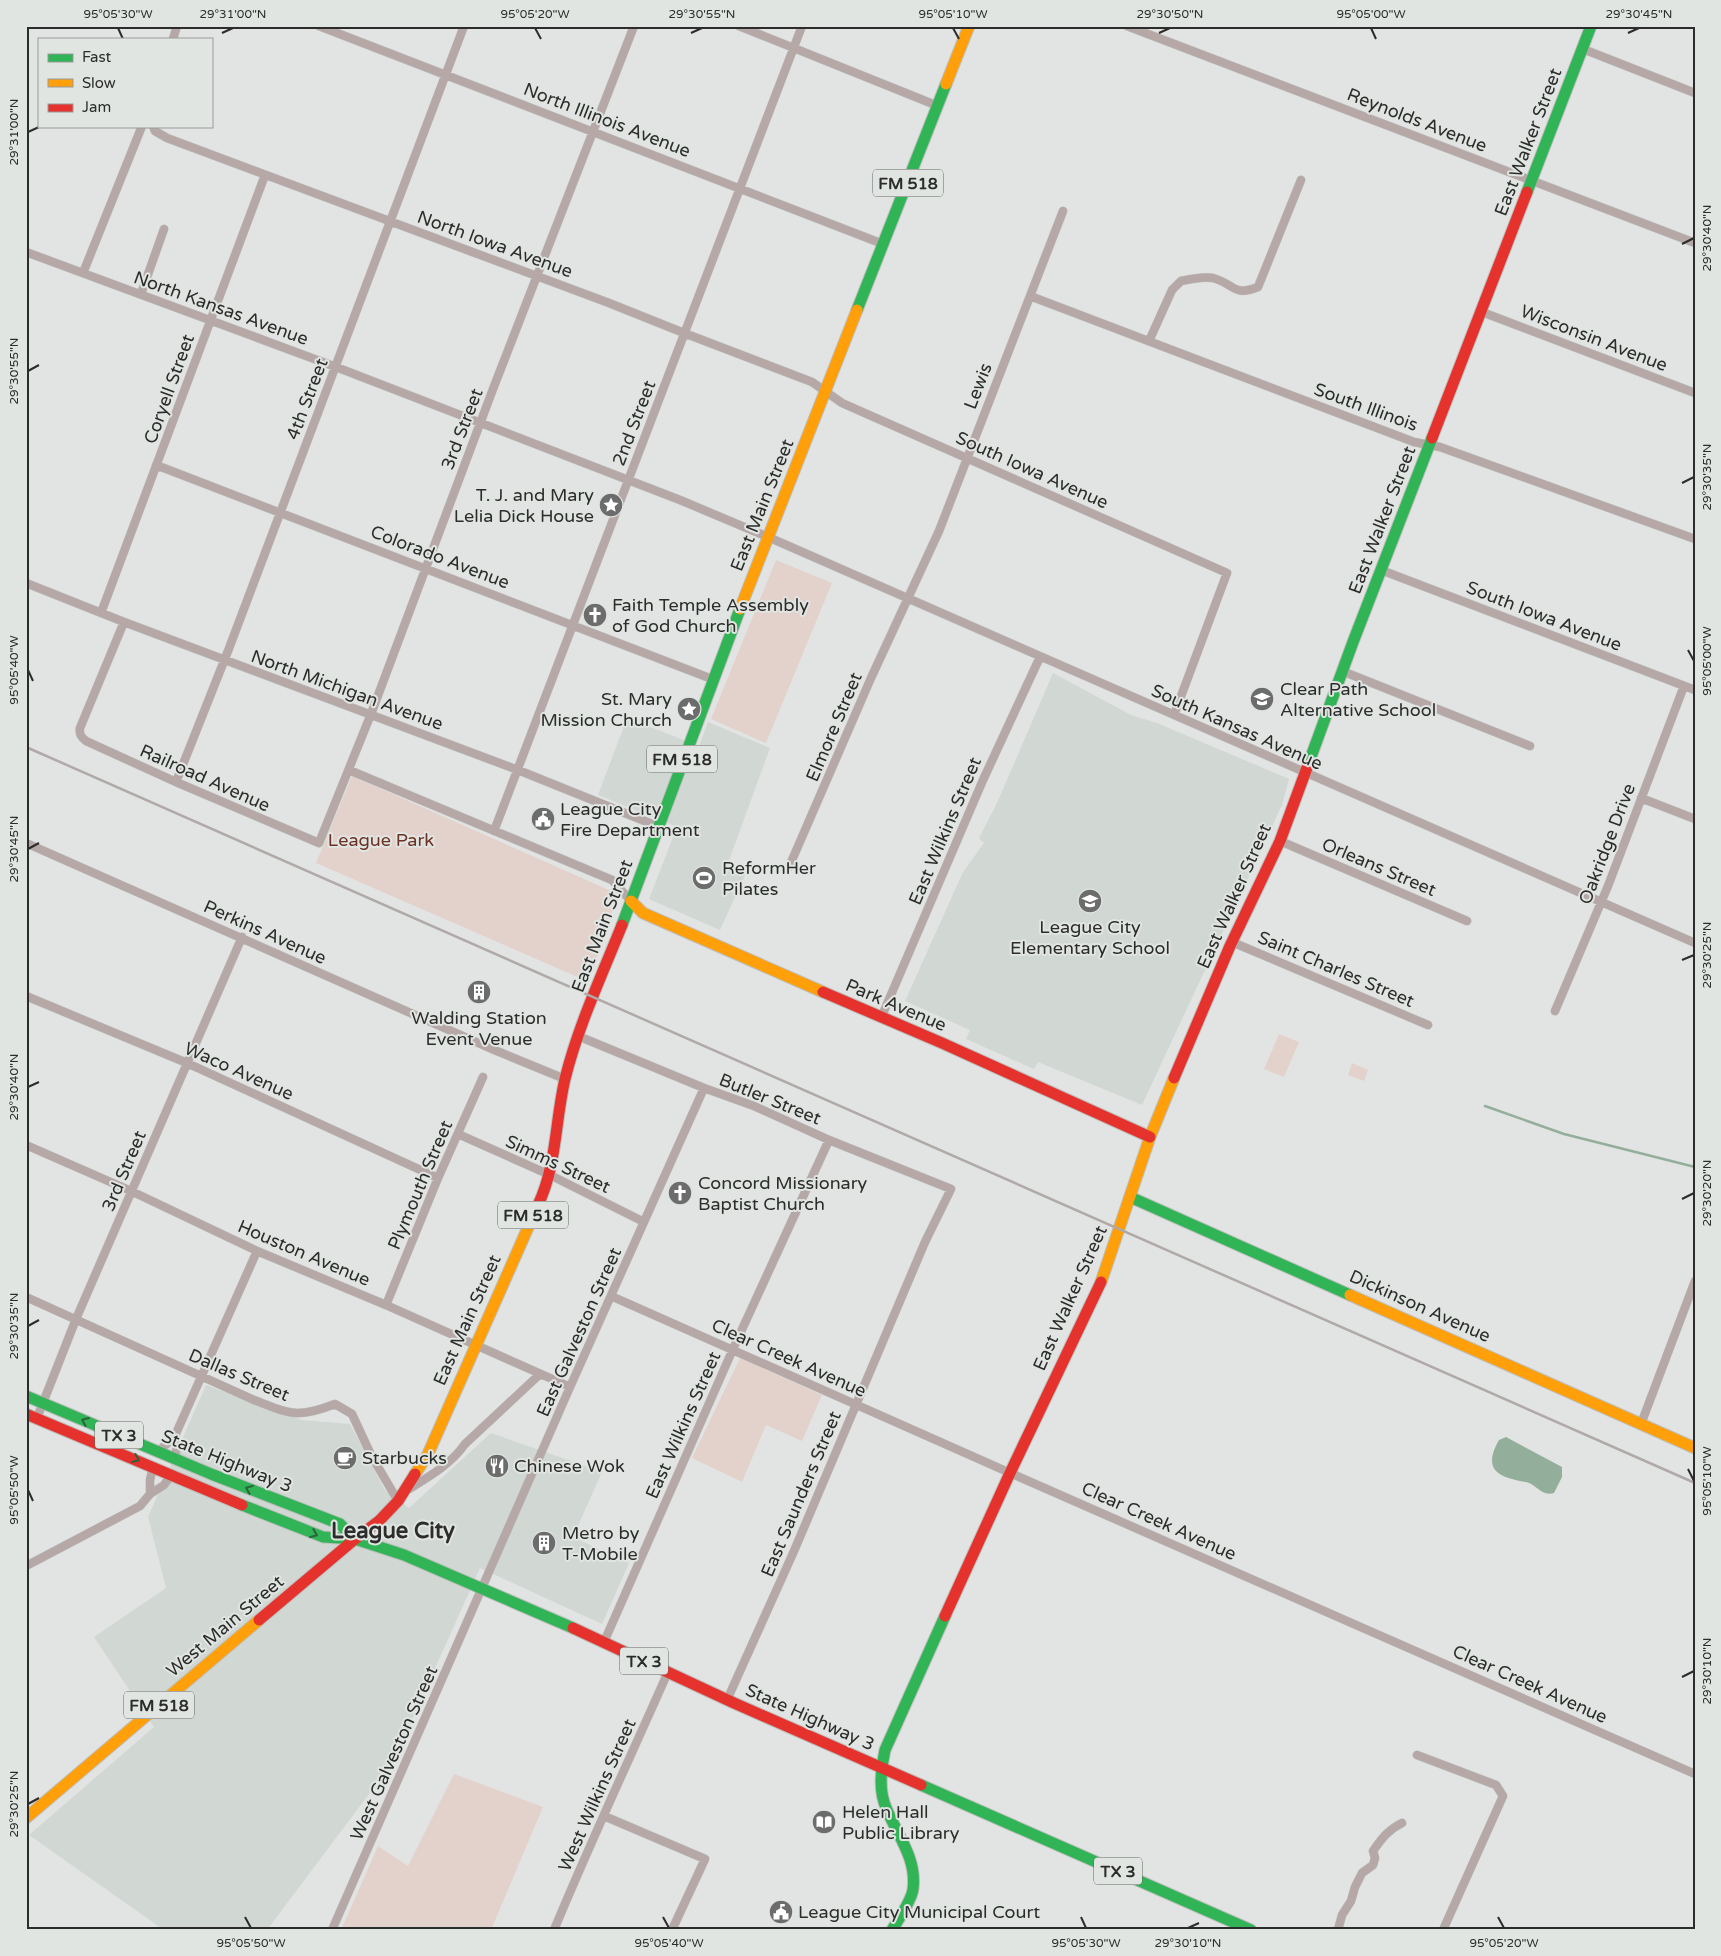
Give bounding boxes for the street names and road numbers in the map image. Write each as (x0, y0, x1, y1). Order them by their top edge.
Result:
street label: East Walker Street (1490, 65, 1566, 219)
street label: North Illinois Avenue (520, 78, 694, 162)
street label: Reynolds Avenue (1344, 83, 1490, 157)
road number: FM 518 (873, 170, 943, 197)
street label: North Iowa Avenue (414, 206, 576, 282)
street label: North Kansas Avenue (131, 266, 311, 350)
street label: Wisconsin Avenue (1517, 300, 1671, 376)
street label: Coryell Street (139, 331, 199, 447)
street label: 4th Street (281, 355, 333, 443)
street label: Lewis (959, 360, 997, 412)
street label: 2nd Street (608, 377, 660, 469)
street label: South Illinois (1311, 378, 1421, 436)
street label: 3rd Street (436, 385, 488, 473)
street label: South Iowa Avenue (952, 426, 1112, 514)
street label: East Main Street (725, 436, 799, 574)
street label: East Walker Street (1344, 443, 1420, 597)
street label: Colorado Avenue (367, 520, 513, 594)
street label: South Iowa Avenue (1463, 576, 1625, 656)
street label: North Michigan Avenue (248, 645, 446, 735)
street label: Elmore Street (801, 669, 867, 785)
street label: South Kansas Avenue (1148, 679, 1326, 775)
street label: Railroad Avenue (137, 739, 273, 817)
road number: FM 518 (647, 746, 717, 772)
street label: East Wilkins Street (904, 754, 986, 908)
street label: Oakridge Drive (1574, 780, 1640, 908)
street label: East Walker Street (1192, 820, 1276, 972)
street label: Orleans Street (1319, 833, 1439, 901)
street label: East Main Street (567, 856, 638, 996)
street label: Perkins Avenue (200, 895, 330, 969)
street label: Saint Charles Street (1254, 926, 1418, 1012)
street label: Park Avenue (842, 974, 950, 1036)
street label: Waco Avenue (181, 1037, 297, 1105)
street label: Butler Street (716, 1069, 824, 1129)
street label: Plymouth Street (383, 1117, 457, 1253)
street label: 3rd Street (97, 1127, 151, 1215)
street label: Simms Street (502, 1130, 614, 1198)
road number: FM 518 (498, 1202, 568, 1228)
street label: Houston Avenue (235, 1215, 373, 1291)
street label: East Walker Street (1028, 1222, 1112, 1374)
street label: East Galveston Street (532, 1244, 626, 1420)
street label: East Main Street (428, 1251, 506, 1389)
street label: Dickinson Avenue (1346, 1265, 1494, 1347)
street label: Clear Creek Avenue (708, 1314, 870, 1402)
street label: Dallas Street (185, 1344, 293, 1406)
street label: East Wilkins Street (641, 1348, 725, 1502)
street label: East Saunders Street (756, 1408, 846, 1580)
road number: TX 3 (95, 1422, 143, 1448)
street label: State Highway 3 (158, 1425, 296, 1497)
street label: Clear Creek Avenue (1078, 1477, 1240, 1565)
street label: West Main Street (162, 1570, 288, 1682)
street label: Clear Creek Avenue (1449, 1640, 1611, 1728)
road number: TX 3 (620, 1648, 668, 1674)
street label: West Galveston Street (346, 1662, 443, 1844)
street label: State Highway 3 (742, 1679, 878, 1755)
road number: FM 518 (124, 1692, 194, 1718)
street label: West Wilkins Street (553, 1715, 641, 1875)
road number: TX 3 (1094, 1858, 1142, 1884)

